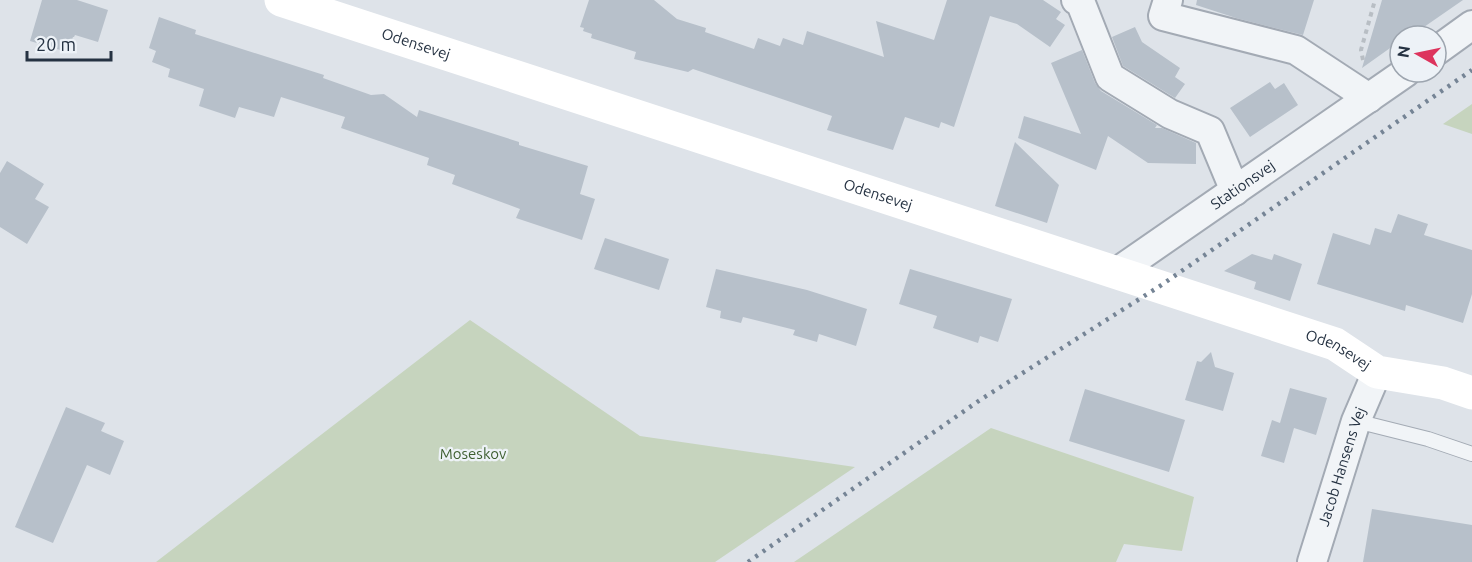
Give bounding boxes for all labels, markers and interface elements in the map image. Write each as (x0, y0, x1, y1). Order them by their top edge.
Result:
scale bar (27, 24, 111, 62)
street label: Odensevej (380, 24, 453, 63)
north arrow (1388, 24, 1448, 84)
text: 20 m (36, 34, 76, 54)
text: N (1393, 44, 1413, 59)
street label: Stationsvej (1207, 156, 1278, 213)
street label: Odensevej (842, 175, 915, 214)
street label: Odensevej (1304, 326, 1374, 373)
street label: Jacob Hansens Vej (1315, 404, 1369, 528)
park label: Moseskov (440, 445, 507, 462)

